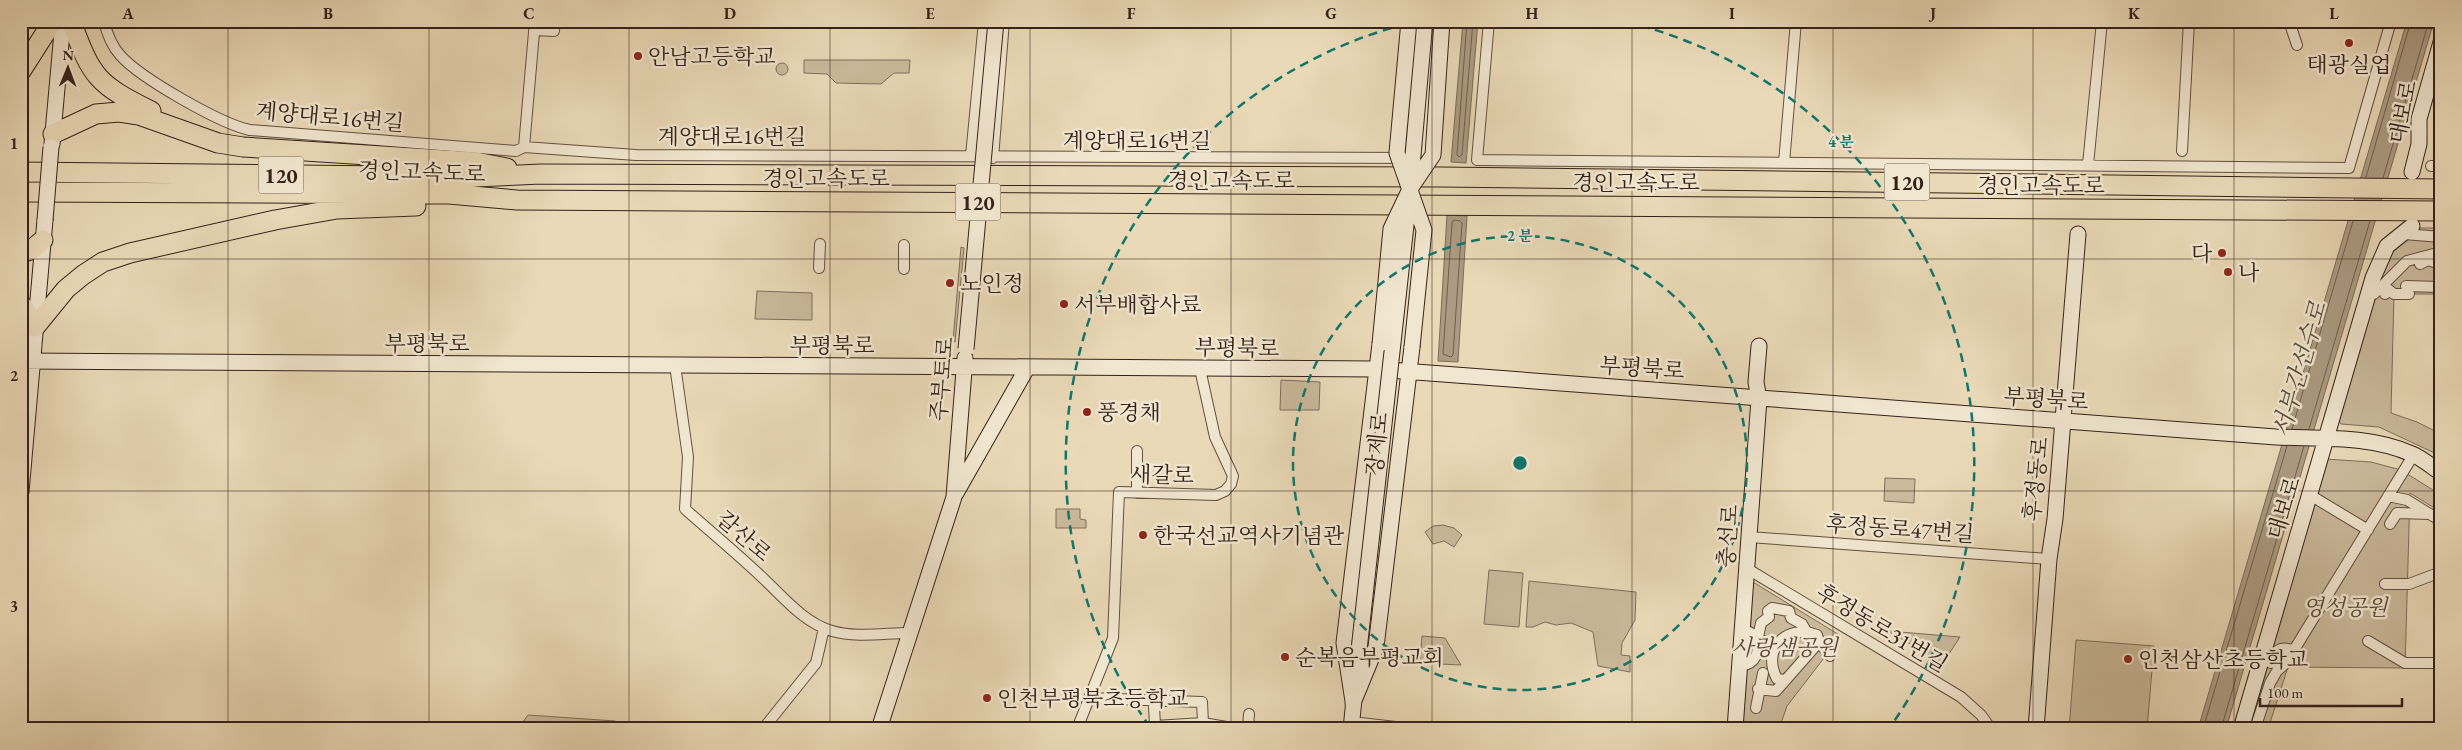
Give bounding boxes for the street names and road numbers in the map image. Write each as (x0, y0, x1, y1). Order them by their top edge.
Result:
street label: 대보로 (2383, 78, 2423, 146)
street label: 계양대로16번길 (255, 96, 405, 138)
street label: 계양대로16번길 (658, 122, 806, 151)
street label: 계양대로16번길 (1063, 126, 1211, 155)
street label: 경인고속도로 (358, 155, 486, 189)
road number: 120 (258, 156, 304, 194)
road number: 120 (1884, 163, 1930, 200)
street label: 경인고속도로 (762, 164, 890, 193)
street label: 경인고속도로 (1167, 166, 1295, 195)
street label: 경인고속도로 (1572, 168, 1700, 197)
street label: 경인고속도로 (1977, 171, 2105, 200)
road number: 120 (956, 183, 1000, 220)
street label: 부평북로 (384, 329, 470, 358)
street label: 부평북로 (789, 331, 875, 360)
street label: 부평북로 (1194, 333, 1280, 363)
street label: 주부토로 (924, 335, 960, 423)
street label: 부평북로 (1599, 351, 1685, 385)
street label: 부평북로 (2003, 382, 2089, 416)
street label: 장제로 (1359, 411, 1395, 477)
street label: 후정동로 (2017, 435, 2055, 523)
street label: 새갈로 (1130, 460, 1194, 490)
street label: 대보로 (2261, 473, 2307, 543)
street label: 충선로 (1711, 503, 1745, 569)
street label: 갈산로 (710, 504, 778, 568)
street label: 후정동로47번길 (1825, 509, 1975, 549)
street label: 후정동로31번길 (1811, 577, 1953, 679)

